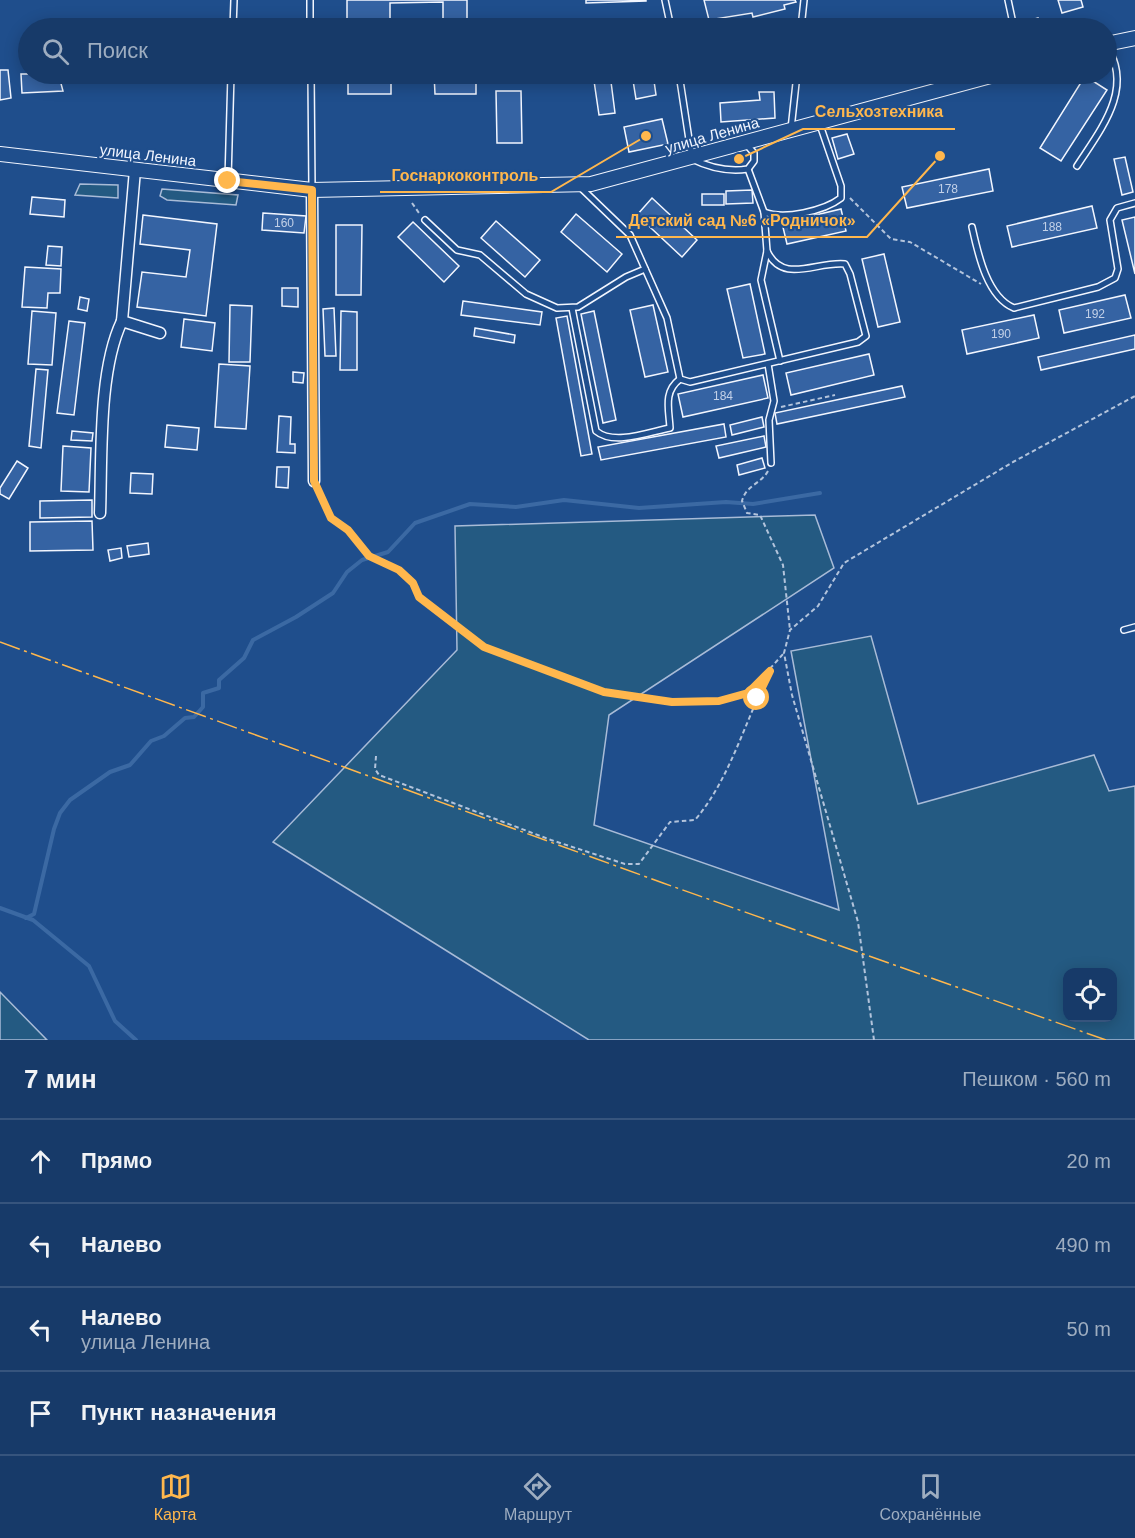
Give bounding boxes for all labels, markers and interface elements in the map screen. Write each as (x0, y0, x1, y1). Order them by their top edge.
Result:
search box (18, 18, 1117, 84)
icon: search (39, 35, 72, 68)
text: Поиск (87, 38, 148, 63)
callout: Сельхозтехника (803, 95, 955, 129)
text: Сельхозтехника (815, 103, 943, 120)
street label: улица Ленина (663, 113, 762, 157)
street label: улица Ленина (99, 141, 198, 169)
callout: Госнаркоконтроль (380, 158, 551, 192)
route end (214, 167, 240, 193)
text: Госнаркоконтроль (392, 167, 539, 184)
house number: 178 (938, 182, 958, 196)
callout: Детский сад №6 «Родничок» (616, 203, 867, 237)
text: Детский сад №6 «Родничок» (628, 212, 856, 229)
house number: 160 (274, 216, 294, 230)
house number: 188 (1042, 220, 1062, 234)
house number: 192 (1085, 307, 1105, 321)
house number: 190 (991, 327, 1011, 341)
house number: 184 (713, 389, 733, 403)
route start (743, 684, 769, 710)
map controls (1063, 968, 1117, 1022)
button: locate (1063, 968, 1117, 1022)
text: 7 мин (24, 1064, 97, 1094)
text: Пешком · 560 m (962, 1068, 1111, 1090)
icon: ahead (24, 1145, 57, 1178)
text: Прямо (81, 1148, 152, 1173)
text: 20 m (1067, 1150, 1111, 1172)
icon: left (24, 1229, 57, 1262)
text: Налево (81, 1232, 162, 1257)
text: 490 m (1055, 1234, 1111, 1256)
text: Налево (81, 1305, 162, 1330)
icon: left (24, 1313, 57, 1346)
text: 50 m (1067, 1318, 1111, 1340)
text: улица Ленина (81, 1331, 210, 1353)
icon: arrive (24, 1397, 57, 1430)
text: Пункт назначения (81, 1400, 277, 1425)
tab: Карта (154, 1470, 197, 1524)
tab: Маршрут (504, 1470, 572, 1524)
tab: Сохранённые (879, 1470, 981, 1524)

